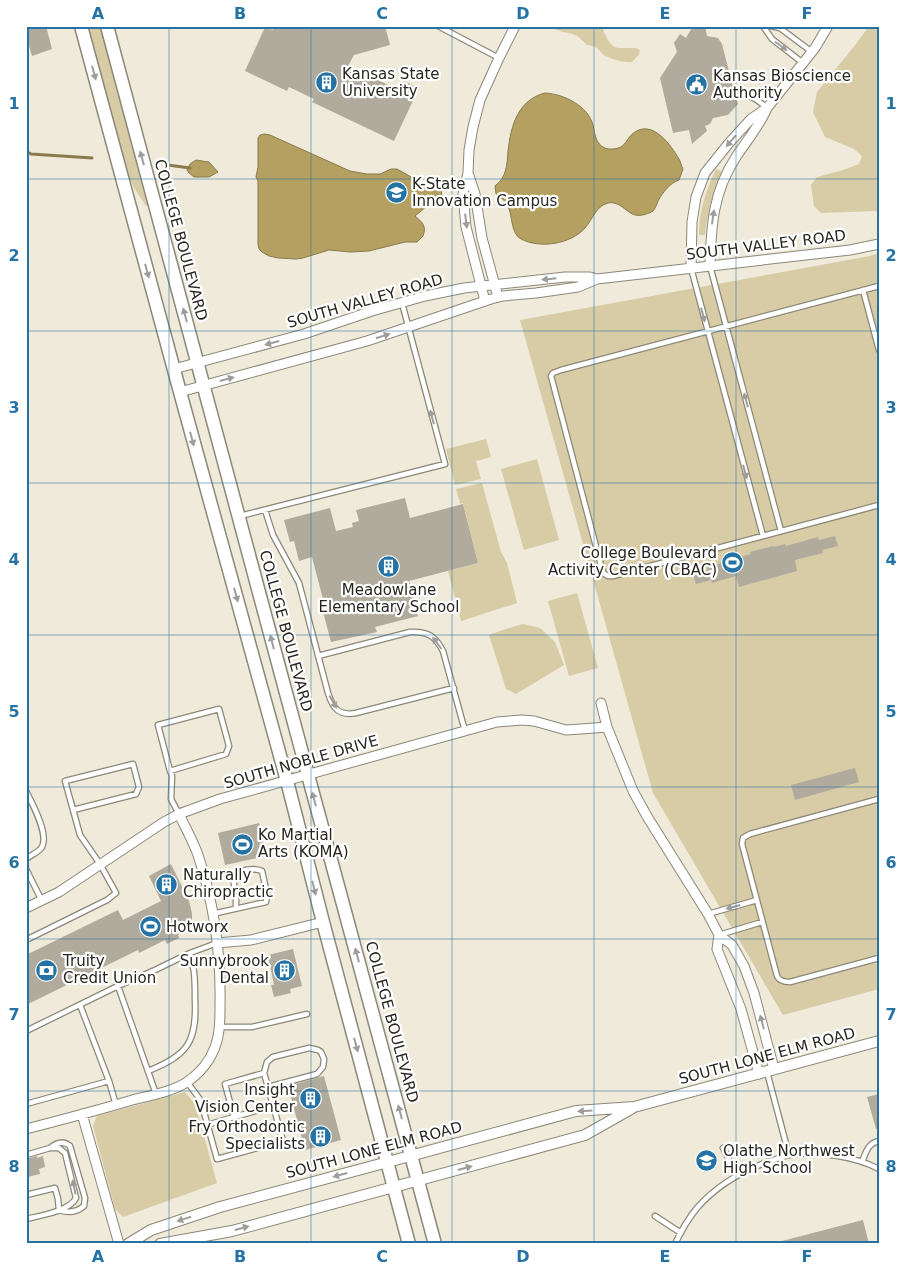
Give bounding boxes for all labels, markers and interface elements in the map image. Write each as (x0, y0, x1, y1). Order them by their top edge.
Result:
text: A (92, 4, 105, 23)
text: B (234, 4, 246, 23)
text: C (376, 4, 388, 23)
text: D (516, 4, 530, 23)
text: E (660, 4, 670, 23)
text: F (802, 4, 812, 23)
one-way arrow (774, 41, 787, 52)
place label: Kansas State University (342, 65, 440, 100)
one-way arrow (90, 66, 98, 81)
place label: Kansas Bioscience Authority (713, 67, 851, 102)
building icon: Kansas State University (314, 71, 338, 95)
public building icon: Kansas Bioscience Authority (685, 73, 709, 97)
text: 1 (8, 94, 20, 113)
text: 1 (885, 94, 897, 113)
one-way arrow (726, 134, 737, 147)
one-way arrow (138, 151, 146, 166)
street label: COLLEGE BOULEVARD (151, 157, 211, 323)
place label: K-State Innovation Campus (412, 175, 557, 210)
school or university icon: K-State Innovation Campus (384, 181, 408, 205)
one-way arrow (709, 209, 717, 225)
one-way arrow (462, 213, 470, 229)
street label: SOUTH VALLEY ROAD (685, 226, 847, 264)
text: 2 (8, 246, 20, 265)
text: 2 (885, 246, 897, 265)
one-way arrow (144, 264, 152, 279)
street label: SOUTH VALLEY ROAD (285, 270, 445, 332)
one-way arrow (541, 275, 557, 283)
one-way arrow (180, 308, 188, 323)
one-way arrow (700, 308, 708, 323)
one-way arrow (376, 331, 391, 339)
one-way arrow (265, 339, 280, 347)
one-way arrow (219, 375, 234, 383)
one-way arrow (742, 392, 750, 407)
text: 3 (8, 398, 20, 417)
text: 3 (885, 398, 897, 417)
one-way arrow (428, 409, 436, 424)
one-way arrow (189, 431, 197, 446)
one-way arrow (742, 465, 750, 480)
place label: College Boulevard Activity Center (CBAC) (548, 544, 717, 579)
street label: COLLEGE BOULEVARD (256, 548, 316, 714)
text: 4 (8, 550, 20, 569)
sports icon: College Boulevard Activity Center (CBAC) (721, 550, 745, 574)
text: 4 (885, 550, 897, 569)
building icon: Meadowlane Elementary School (377, 555, 401, 579)
place label: Meadowlane Elementary School (319, 581, 459, 616)
one-way arrow (232, 588, 240, 603)
one-way arrow (268, 634, 276, 649)
one-way arrow (432, 637, 443, 650)
one-way arrow (329, 695, 337, 710)
text: 5 (8, 702, 20, 721)
text: 5 (885, 702, 897, 721)
street label: SOUTH NOBLE DRIVE (222, 731, 380, 793)
one-way arrow (310, 791, 318, 806)
place label: Ko Martial Arts (KOMA) (258, 826, 349, 861)
sports icon: Ko Martial Arts (KOMA) (230, 832, 254, 856)
text: 6 (8, 853, 20, 872)
text: 6 (885, 853, 897, 872)
place label: Naturally Chiropractic (183, 866, 274, 901)
building icon: Naturally Chiropractic (155, 872, 179, 896)
one-way arrow (310, 880, 318, 895)
one-way arrow (725, 904, 740, 912)
sports icon: Hotworx (138, 915, 162, 939)
place label: Hotworx (166, 918, 229, 936)
street label: COLLEGE BOULEVARD (362, 939, 422, 1105)
one-way arrow (353, 948, 361, 963)
place label: Truity Credit Union (62, 952, 156, 987)
place label: Sunnybrook Dental (180, 952, 269, 987)
bank icon: Truity Credit Union (35, 958, 59, 982)
building icon: Sunnybrook Dental (273, 958, 297, 982)
text: 7 (8, 1005, 20, 1024)
text: 7 (885, 1005, 897, 1024)
one-way arrow (757, 1015, 765, 1030)
street label: SOUTH LONE ELM ROAD (677, 1024, 857, 1088)
one-way arrow (352, 1037, 360, 1052)
place label: Insight Vision Center (195, 1081, 296, 1116)
building icon: Insight Vision Center (299, 1087, 323, 1111)
one-way arrow (395, 1105, 403, 1120)
one-way arrow (577, 1107, 593, 1115)
place label: Fry Orthodontic Specialists (189, 1118, 305, 1153)
street label: SOUTH LONE ELM ROAD (284, 1118, 464, 1182)
building icon: Fry Orthodontic Specialists (309, 1124, 333, 1148)
place label: Olathe Northwest High School (723, 1142, 855, 1177)
school or university icon: Olathe Northwest High School (695, 1148, 719, 1172)
text: 8 (8, 1157, 20, 1176)
text: 8 (885, 1157, 897, 1176)
one-way arrow (458, 1163, 473, 1171)
one-way arrow (332, 1171, 347, 1179)
one-way arrow (69, 1179, 77, 1195)
one-way arrow (176, 1216, 191, 1223)
one-way arrow (235, 1224, 250, 1232)
text: A (92, 1247, 105, 1266)
text: B (234, 1247, 246, 1266)
text: C (376, 1247, 388, 1266)
text: D (516, 1247, 530, 1266)
text: E (660, 1247, 670, 1266)
text: F (802, 1247, 812, 1266)

